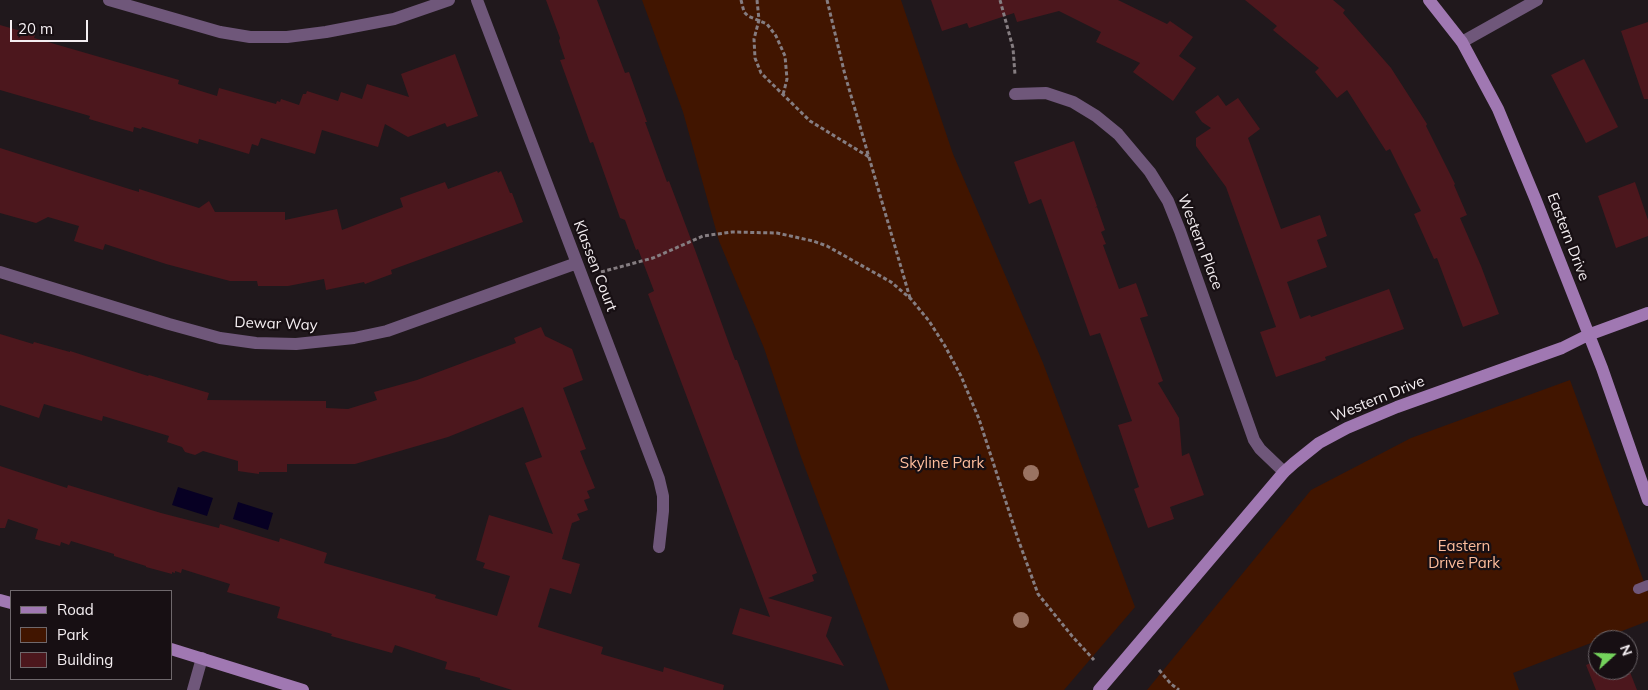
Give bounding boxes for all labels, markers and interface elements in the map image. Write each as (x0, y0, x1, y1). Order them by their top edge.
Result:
scale bar (12, 10, 90, 42)
text: 20 m (18, 19, 53, 38)
street label: Eastern Drive (1543, 190, 1593, 284)
street label: Western Place (1174, 192, 1226, 292)
street label: Klassen Court (569, 218, 621, 314)
street label: Dewar Way (234, 314, 318, 334)
street label: Western Drive (1329, 372, 1427, 426)
park label: Skyline Park (900, 454, 984, 472)
park label: Eastern Drive Park (1428, 537, 1500, 572)
legend (10, 590, 172, 680)
text: Road (57, 600, 94, 619)
text: Park (57, 625, 89, 644)
north arrow (1588, 630, 1638, 680)
text: N (1616, 642, 1636, 658)
text: Building (57, 650, 113, 669)

